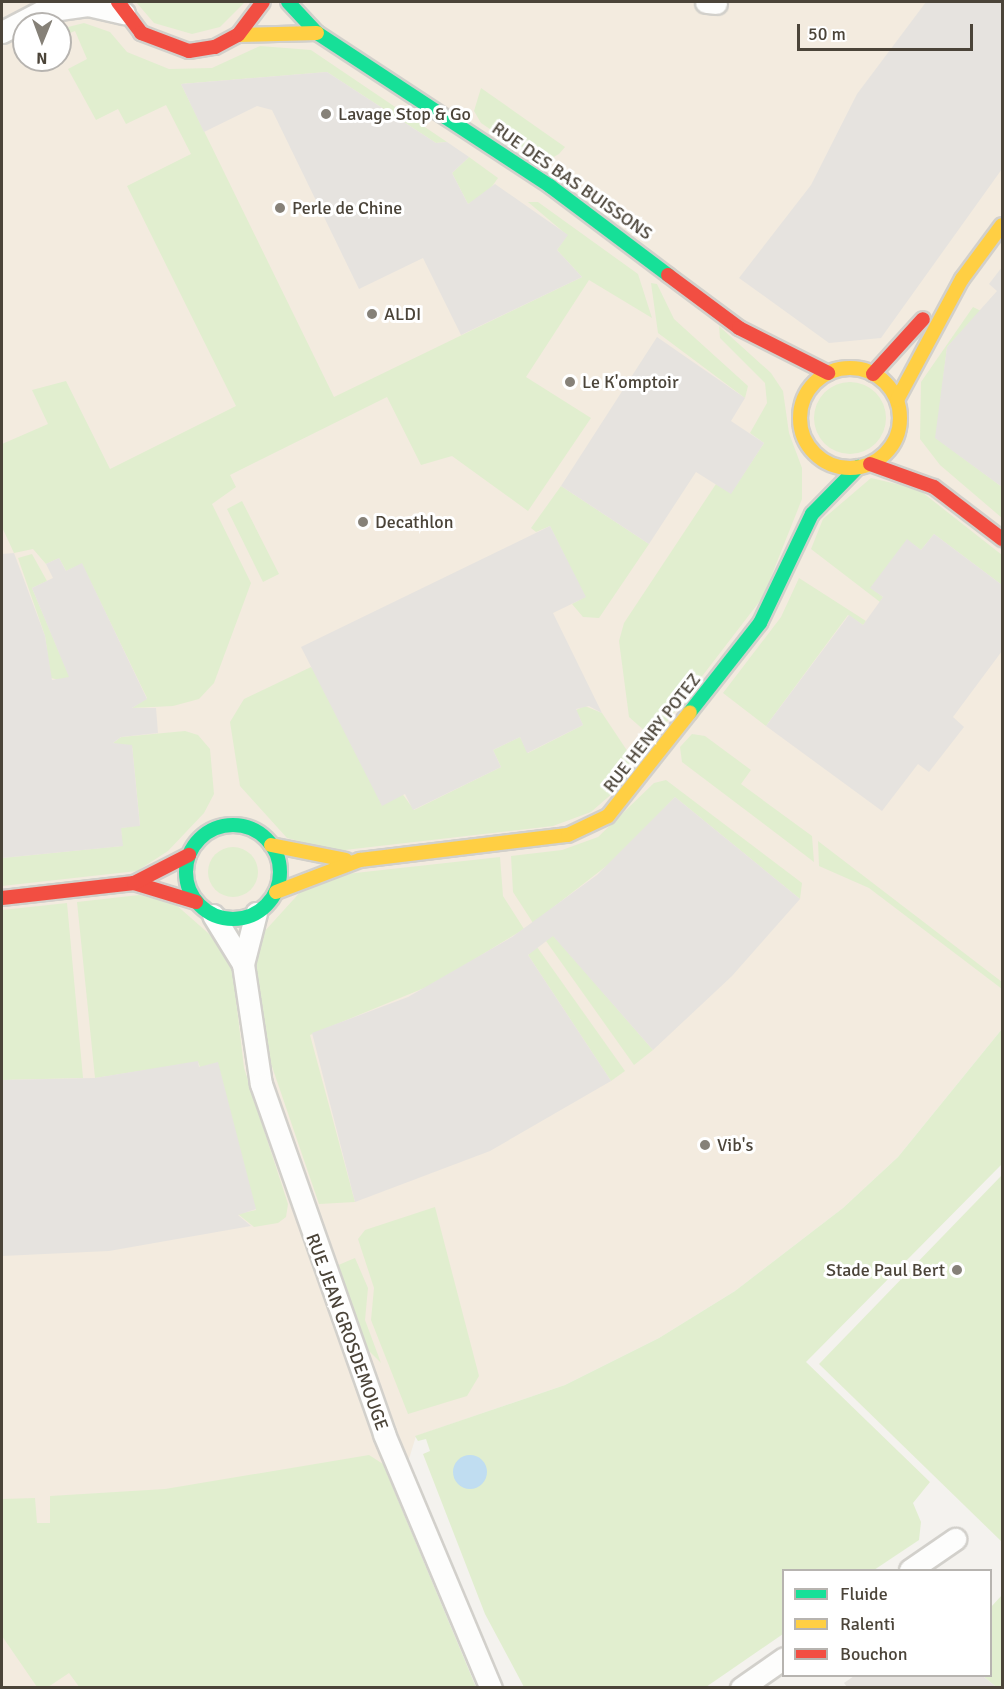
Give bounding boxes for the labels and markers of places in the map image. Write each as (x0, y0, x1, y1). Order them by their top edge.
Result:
place label: Lavage Stop & Go (338, 103, 471, 125)
marker: Lavage Stop & Go (319, 107, 333, 121)
place label: Perle de Chine (292, 197, 402, 219)
marker: Perle de Chine (273, 201, 287, 215)
place label: ALDI (384, 303, 421, 325)
marker: ALDI (365, 307, 379, 321)
place label: Le K'omptoir (582, 371, 679, 393)
marker: Le K'omptoir (563, 375, 577, 389)
place label: Decathlon (375, 511, 453, 533)
marker: Decathlon (356, 515, 370, 529)
place label: Vib's (717, 1134, 753, 1156)
marker: Vib's (698, 1138, 712, 1152)
place label: Stade Paul Bert (826, 1259, 945, 1281)
marker: Stade Paul Bert (950, 1263, 964, 1277)

